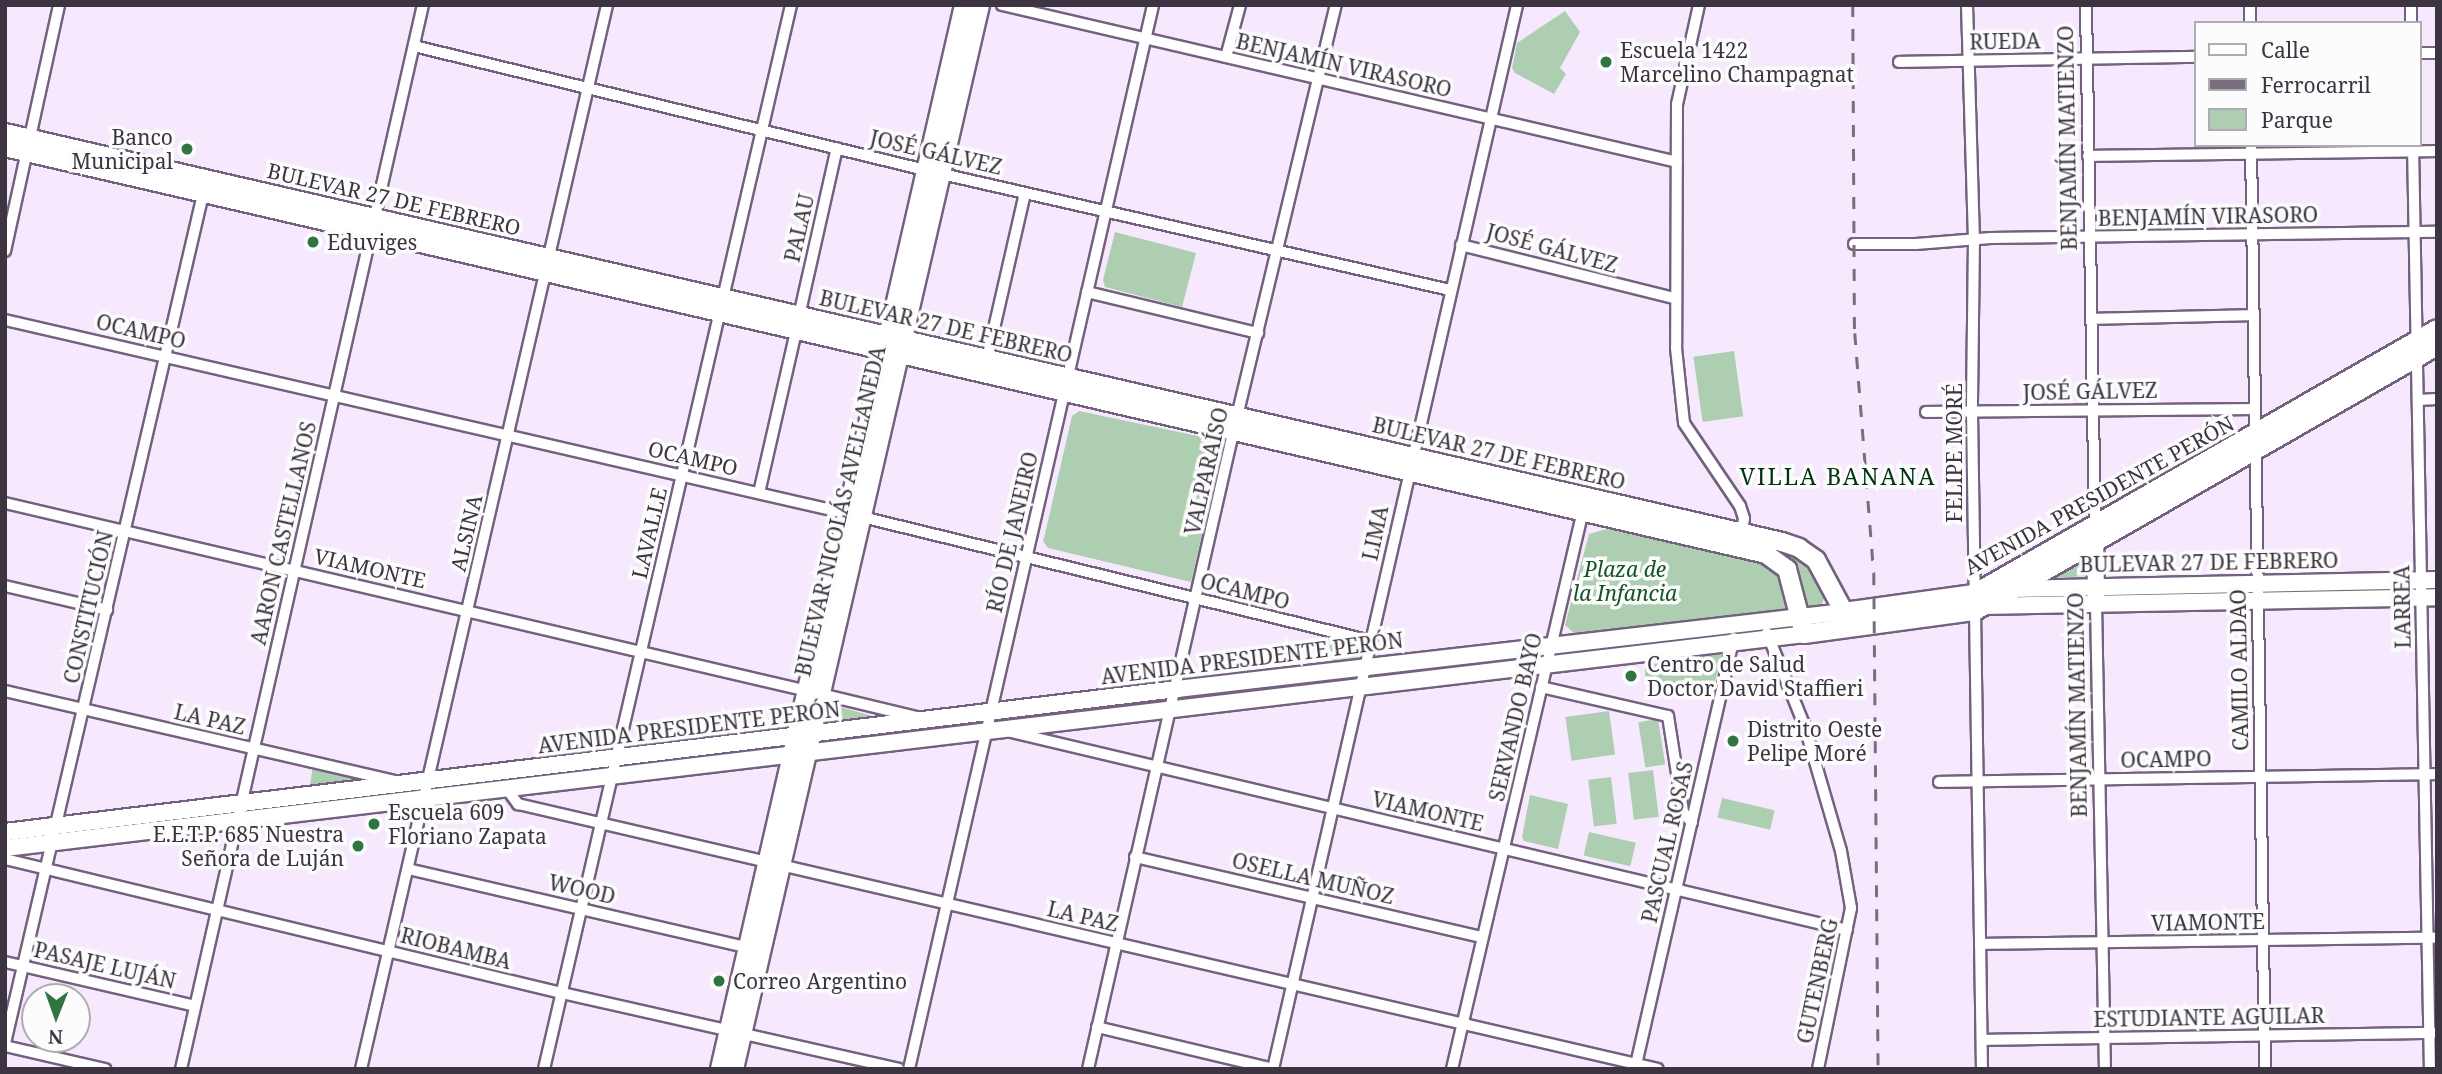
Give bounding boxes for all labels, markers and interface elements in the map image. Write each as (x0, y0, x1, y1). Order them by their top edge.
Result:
legend (2194, 21, 2421, 147)
street label: BENJAMÍN MATIENZO (2052, 25, 2082, 251)
street label: BENJAMÍN VIRASORO (1234, 28, 1454, 102)
street label: RUEDA (1969, 28, 2041, 54)
text: Calle (2261, 36, 2310, 64)
place label: Escuela 1422 Marcelino Champagnat (1620, 37, 1854, 87)
marker: Escuela 1422 Marcelino Champagnat (1598, 54, 1614, 70)
text: Ferrocarril (2261, 71, 2371, 99)
text: Parque (2261, 106, 2333, 134)
place label: Banco Municipal (71, 124, 173, 174)
street label: JOSÉ GÁLVEZ (868, 125, 1004, 179)
marker: Banco Municipal (179, 141, 195, 157)
street label: BULEVAR 27 DE FEBRERO (265, 158, 523, 240)
street label: PALAU (779, 192, 819, 264)
street label: BENJAMÍN VIRASORO (2098, 201, 2318, 231)
street label: JOSÉ GÁLVEZ (1484, 218, 1620, 278)
place label: Eduviges (327, 229, 417, 255)
marker: Eduviges (305, 234, 321, 250)
street label: BULEVAR 27 DE FEBRERO (817, 285, 1075, 367)
street label: OCAMPO (94, 308, 188, 354)
street label: BULEVAR NICOLÁS AVELLANEDA (790, 343, 890, 679)
street label: JOSÉ GÁLVEZ (2023, 377, 2157, 405)
street label: FELIPE MORÉ (1941, 383, 1967, 523)
street label: VALPARAÍSO (1179, 405, 1233, 537)
street label: AVENIDA PRESIDENTE PERÓN (1960, 410, 2238, 580)
street label: BULEVAR 27 DE FEBRERO (1370, 412, 1628, 494)
street label: AARON CASTELLANOS (245, 419, 321, 647)
street label: OCAMPO (646, 435, 740, 481)
street label: RÍO DE JANEIRO (981, 449, 1043, 615)
district label: VILLA BANANA (1741, 462, 1935, 490)
street label: LAVALLE (626, 485, 672, 581)
street label: ALSINA (445, 492, 487, 574)
street label: LIMA (1357, 503, 1393, 563)
street label: CONSTITUCIÓN (58, 528, 118, 686)
street label: VIAMONTE (312, 543, 428, 593)
street label: BULEVAR 27 DE FEBRERO (2079, 547, 2339, 577)
park label: Plaza de la Infancia (1573, 556, 1677, 606)
street label: LARREA (2389, 565, 2415, 649)
street label: OCAMPO (1198, 568, 1292, 614)
street label: CAMILO ALDAO (2225, 589, 2253, 751)
street label: BENJAMÍN MATIENZO (2062, 592, 2092, 818)
street label: AVENIDA PRESIDENTE PERÓN (1099, 627, 1405, 689)
street label: SERVANDO BAYO (1483, 630, 1547, 804)
place label: Centro de Salud Doctor David Staffieri (1647, 651, 1863, 701)
marker: Centro de Salud Doctor David Staffieri (1621, 666, 1641, 686)
street label: AVENIDA PRESIDENTE PERÓN (536, 696, 842, 758)
street label: LA PAZ (172, 699, 248, 739)
place label: Distrito Oeste Pelipe Moré (1747, 716, 1882, 766)
marker: Distrito Oeste Pelipe Moré (1725, 733, 1741, 749)
street label: OCAMPO (2120, 746, 2212, 772)
street label: PASCUAL ROSAS (1636, 759, 1698, 925)
street label: VIAMONTE (1370, 786, 1486, 836)
place label: Escuela 609 Floriano Zapata (388, 799, 547, 849)
marker: Escuela 609 Floriano Zapata (366, 816, 382, 832)
place label: E.E.T.P. 685 Nuestra Señora de Luján (153, 821, 344, 871)
marker: E.E.T.P. 685 Nuestra Señora de Luján (350, 838, 366, 854)
street label: OSELLA MUÑOZ (1230, 847, 1396, 909)
street label: WOOD (546, 869, 618, 909)
street label: LA PAZ (1045, 896, 1121, 936)
street label: VIAMONTE (2151, 908, 2265, 936)
street label: GUTENBERG (1791, 916, 1843, 1046)
street label: RIOBAMBA (398, 922, 514, 974)
street label: PASAJE LUJÁN (32, 936, 178, 994)
place label: Correo Argentino (733, 968, 907, 994)
marker: Correo Argentino (711, 973, 727, 989)
north arrow (21, 983, 91, 1053)
street label: ESTUDIANTE AGUILAR (2093, 1002, 2325, 1032)
text: N (48, 1024, 63, 1050)

